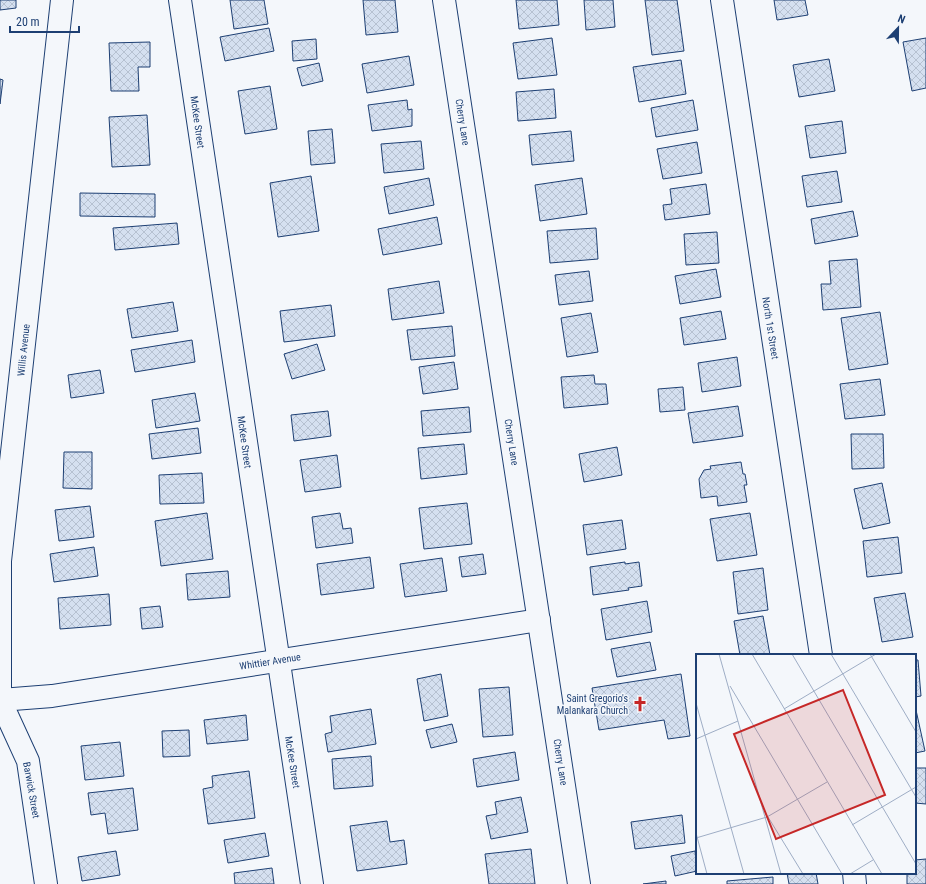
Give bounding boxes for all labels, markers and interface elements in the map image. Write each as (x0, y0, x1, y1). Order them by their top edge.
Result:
scale bar (10, 8, 79, 34)
north arrow (878, 8, 918, 48)
text: N (896, 12, 907, 27)
text: 20 m (16, 15, 40, 29)
street label: McKee Street (188, 95, 207, 149)
street label: Cherry Lane (453, 98, 472, 146)
street label: North 1st Street (760, 296, 781, 360)
street label: Willis Avenue (15, 323, 32, 377)
street label: McKee Street (235, 415, 254, 469)
street label: Cherry Lane (502, 418, 521, 466)
street label: Whittier Avenue (239, 651, 302, 672)
inset map (696, 654, 916, 874)
place label: Saint Gregorio's Malankara Church (557, 693, 628, 716)
church icon: Saint Gregorio's Malankara Church (631, 695, 649, 713)
street label: McKee Street (283, 735, 302, 789)
street label: Cherry Lane (551, 738, 570, 786)
street label: Barwick Street (21, 761, 42, 819)

